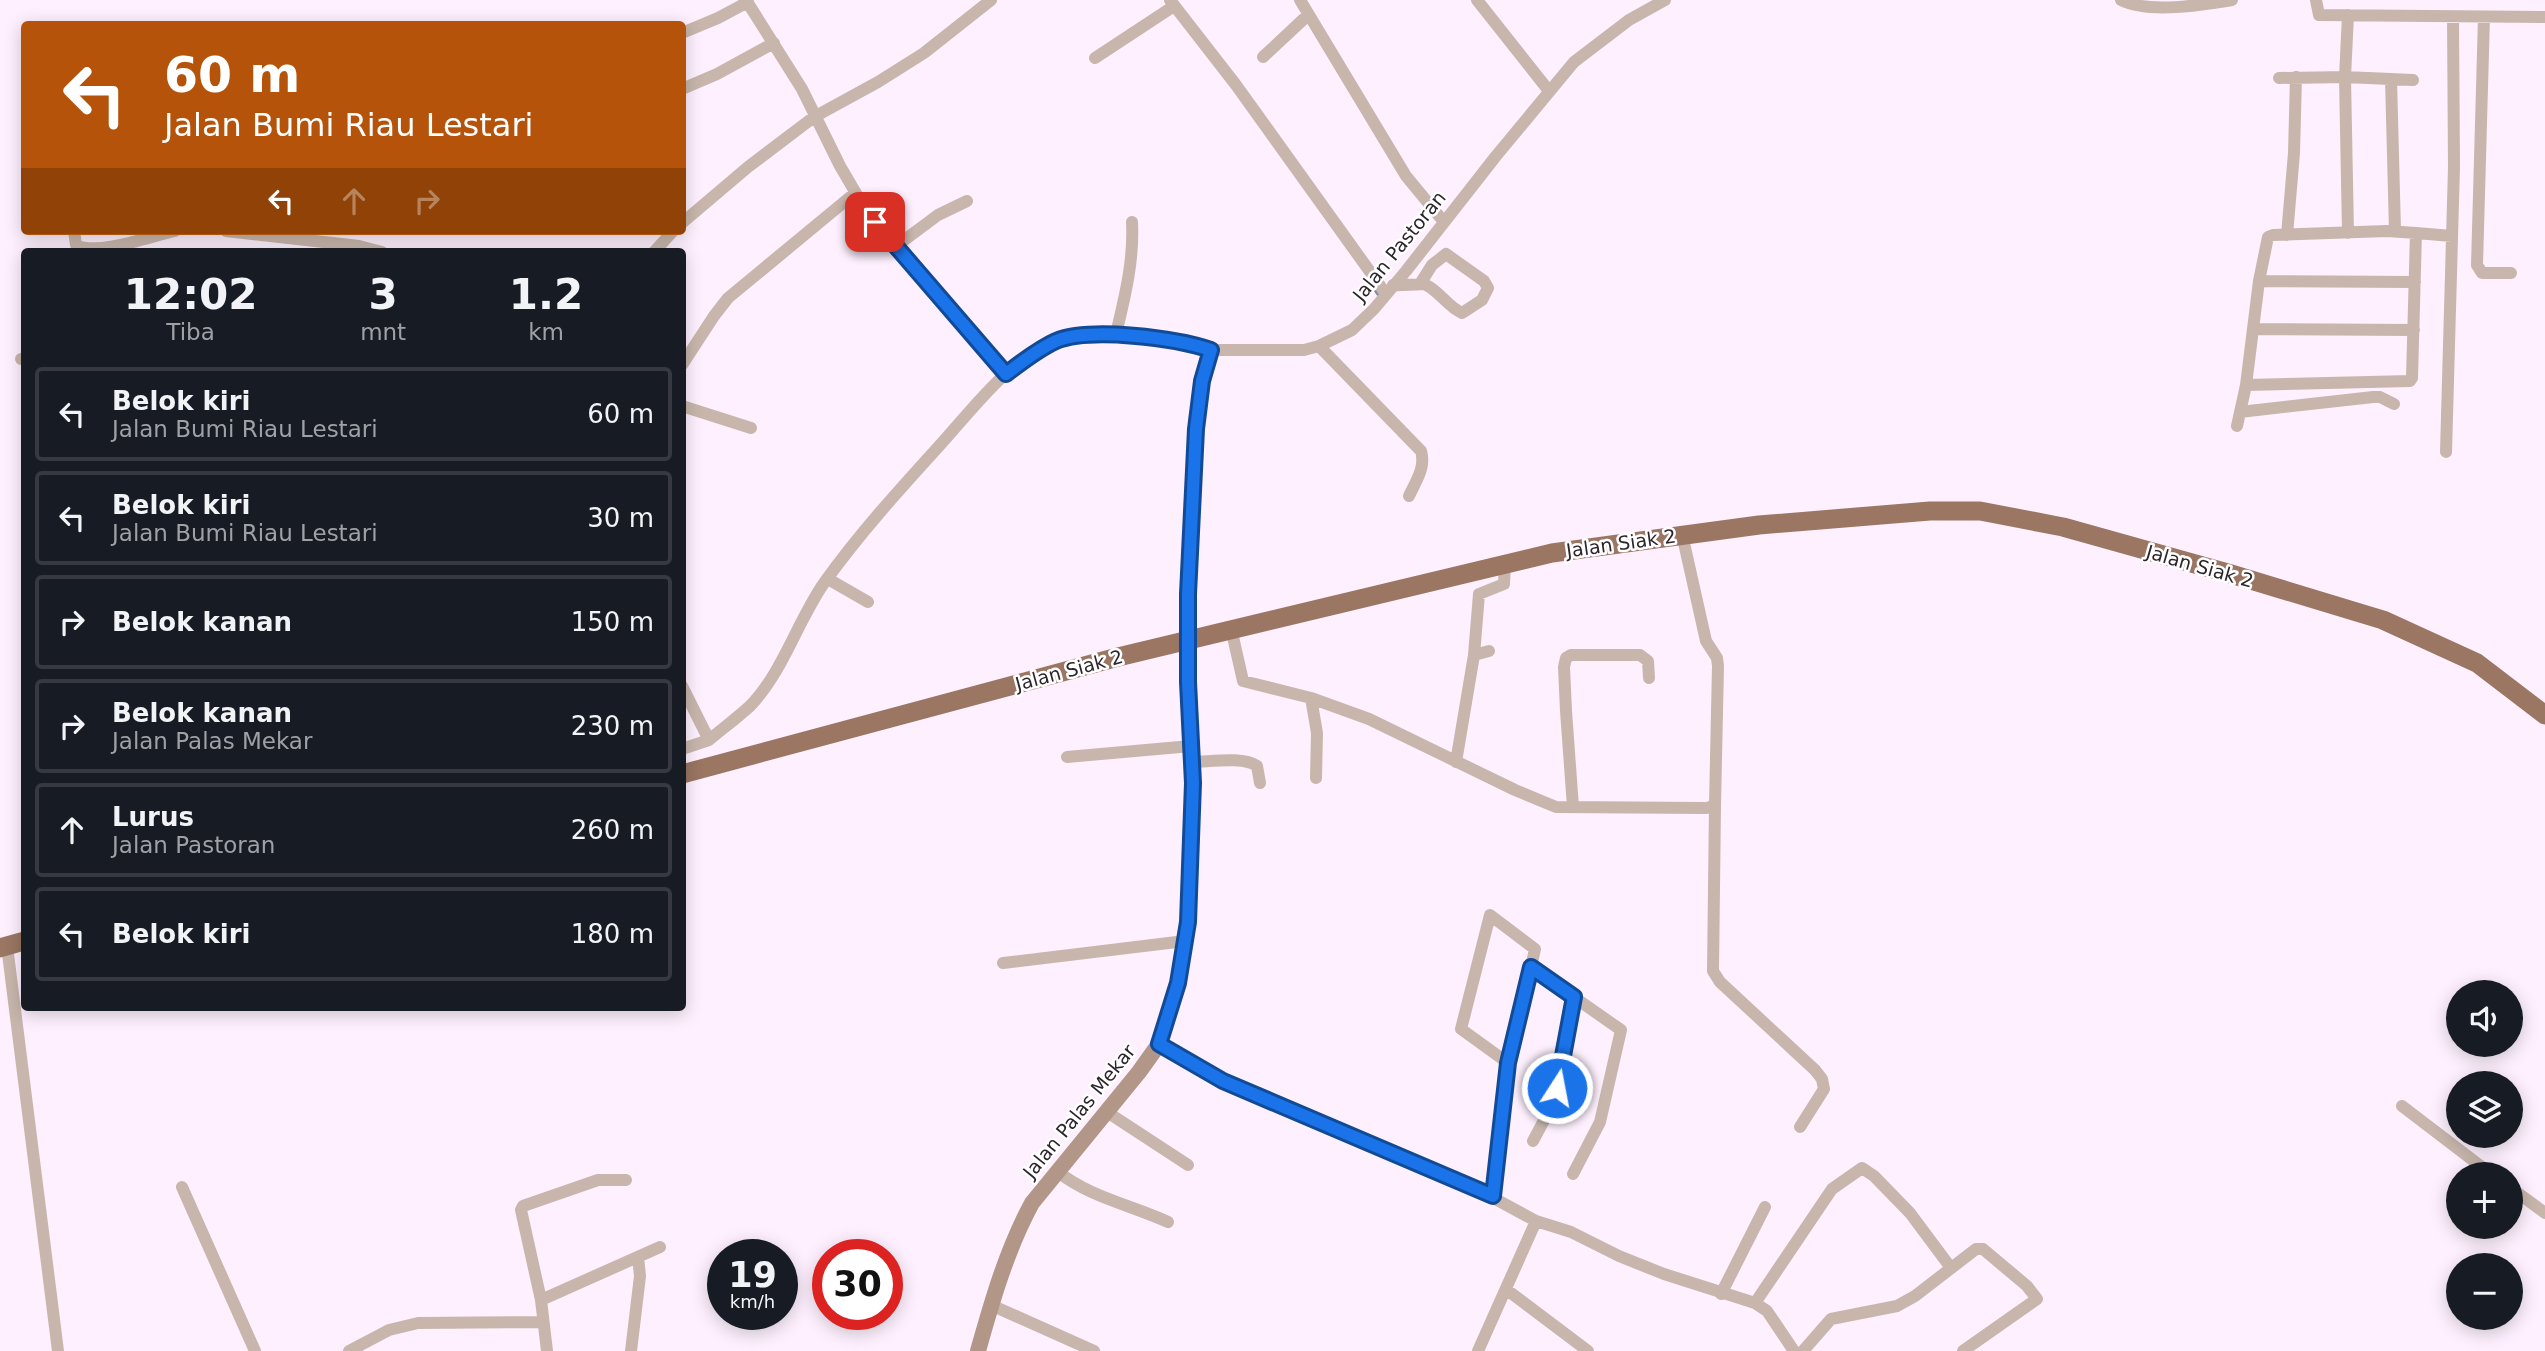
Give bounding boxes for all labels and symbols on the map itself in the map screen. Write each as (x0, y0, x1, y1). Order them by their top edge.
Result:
street label: Jalan Pastoran (1347, 187, 1450, 306)
pin (845, 192, 905, 252)
street label: Jalan Siak 2 (1564, 524, 1677, 562)
street label: Jalan Siak 2 (2143, 540, 2256, 592)
street label: Jalan Siak 2 (1012, 645, 1125, 695)
street label: Jalan Palas Mekar (1018, 1040, 1140, 1183)
position arrow (1520, 1051, 1594, 1125)
speed limit sign: 30 (812, 1239, 903, 1330)

